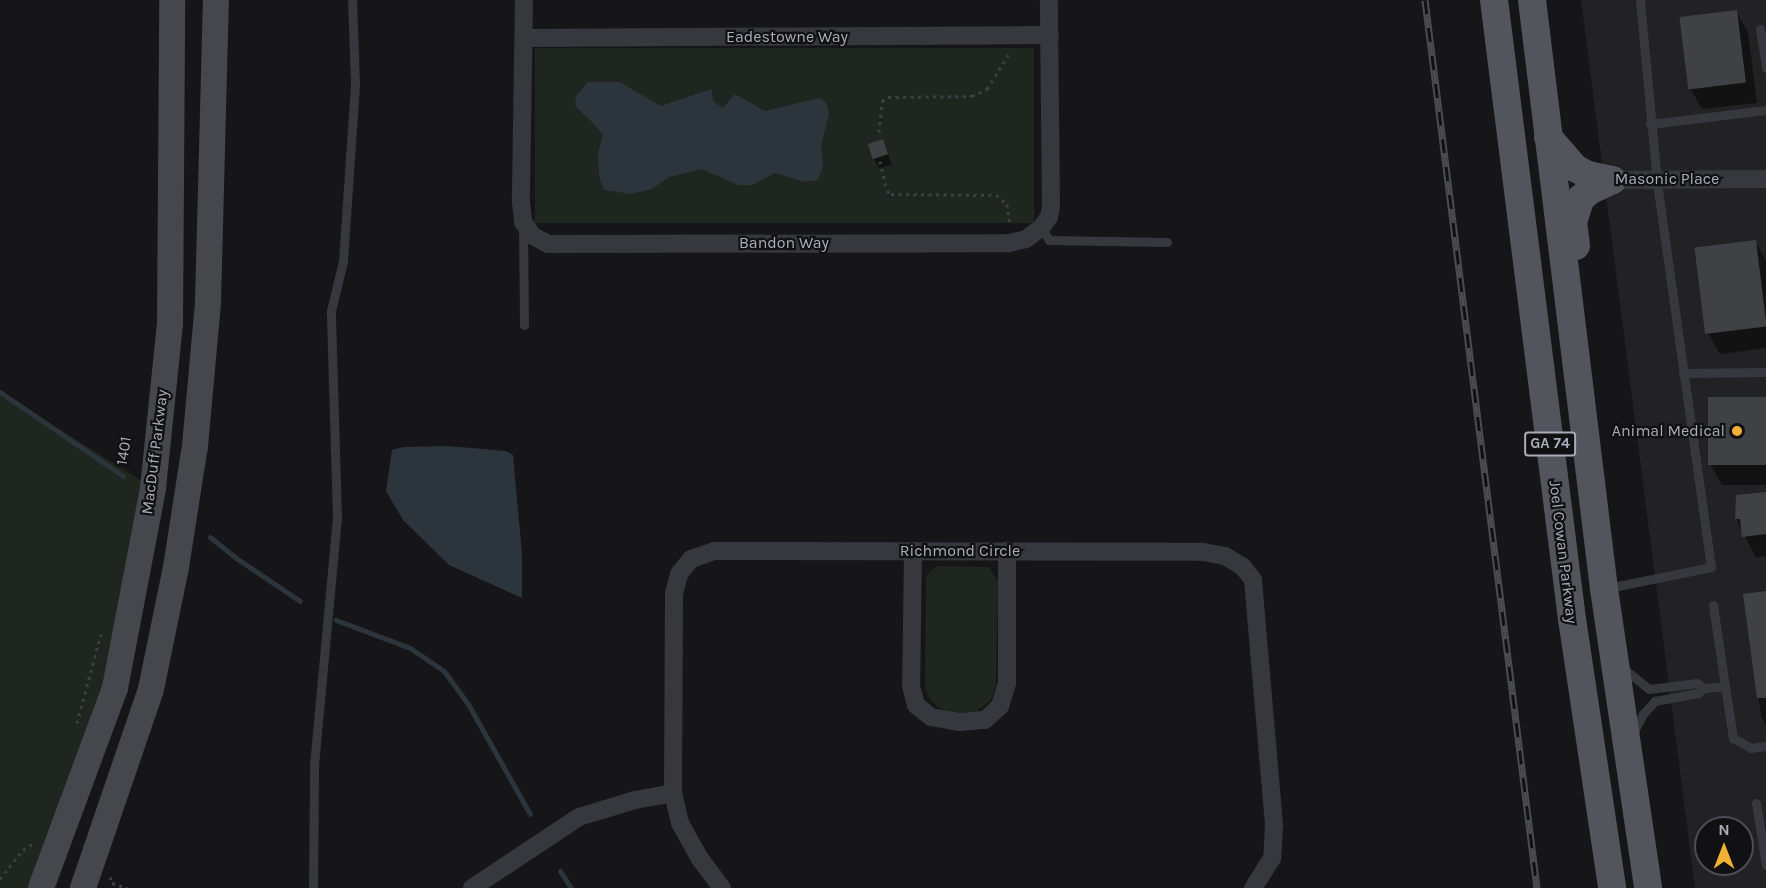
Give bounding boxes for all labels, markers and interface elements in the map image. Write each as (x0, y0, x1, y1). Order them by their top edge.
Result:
street label: Eadestowne Way (726, 27, 848, 47)
street label: Masonic Place (1615, 169, 1719, 189)
street label: Bandon Way (739, 233, 829, 253)
street label: MacDuff Parkway (138, 388, 172, 516)
place label: Animal Medical (1612, 421, 1725, 441)
marker: Animal Medical (1730, 424, 1744, 438)
road number: GA 74 (1523, 432, 1577, 456)
street label: 1401 (112, 435, 136, 467)
street label: Joel Cowan Parkway (1545, 479, 1581, 625)
street label: Richmond Circle (900, 541, 1020, 561)
north arrow (1694, 816, 1754, 876)
text: N (1718, 820, 1730, 839)

